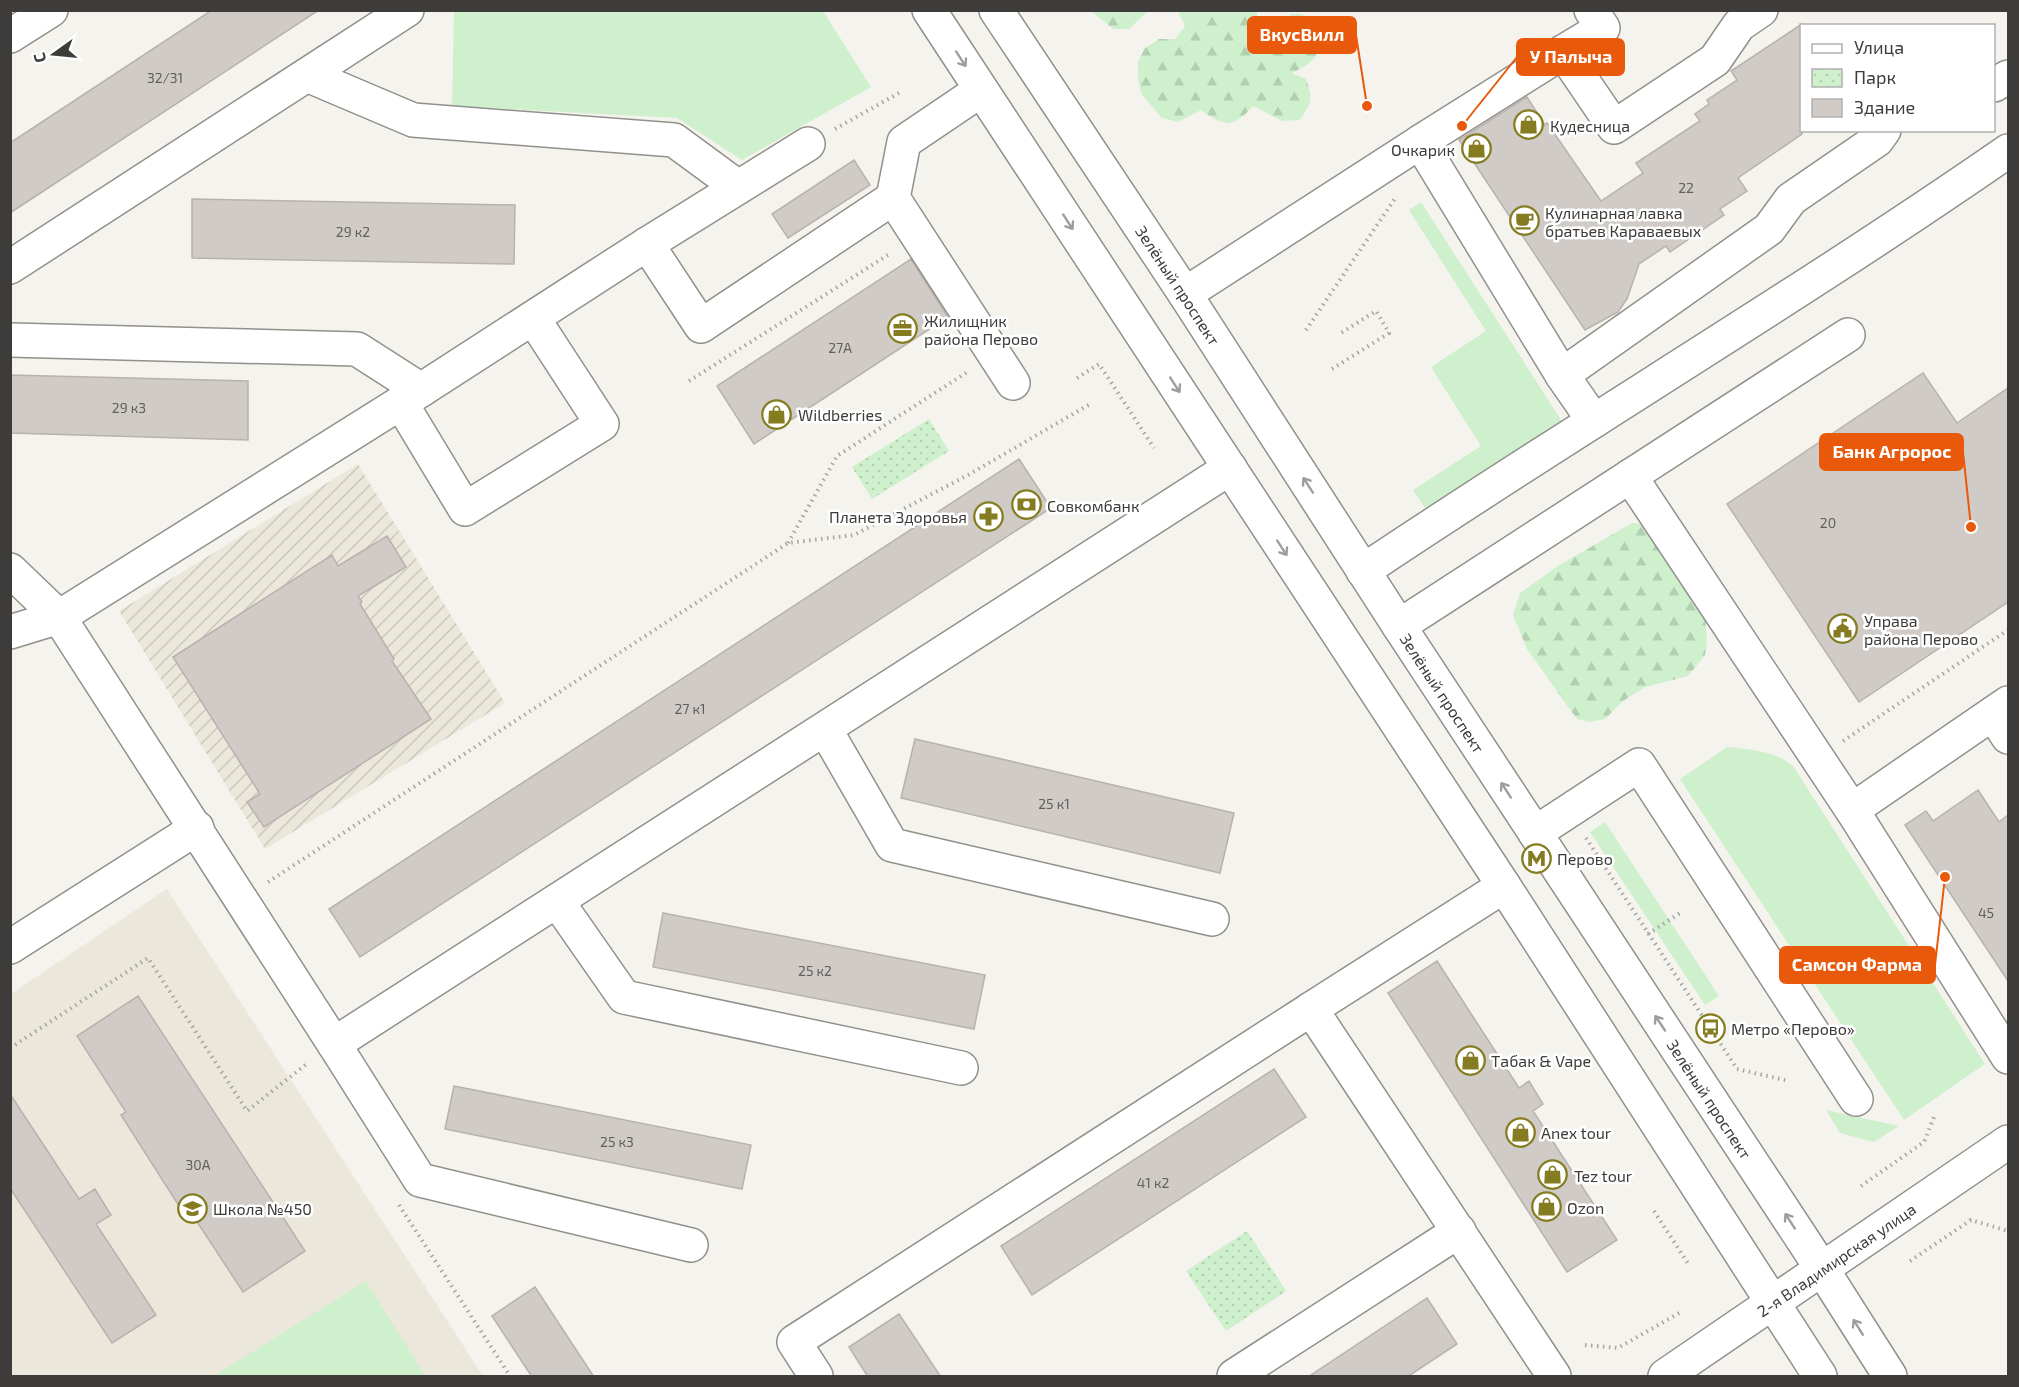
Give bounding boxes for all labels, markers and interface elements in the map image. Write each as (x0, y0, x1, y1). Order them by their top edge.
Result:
callout: ВкусВилл (1248, 17, 1356, 53)
text: ВкусВилл (1260, 23, 1344, 45)
north arrow (24, 24, 84, 84)
legend (1800, 24, 1995, 132)
text: Улица (1854, 36, 1904, 58)
callout: У Палыча (1517, 39, 1624, 75)
text: У Палыча (1530, 45, 1612, 67)
text: С (29, 51, 49, 65)
one-way arrow (955, 51, 967, 67)
text: Парк (1854, 66, 1896, 88)
house number: 32/31 (147, 69, 183, 86)
text: Здание (1854, 96, 1915, 118)
shop icon: Кудесница (1513, 109, 1545, 141)
place label: Кудесница (1550, 116, 1630, 136)
shop icon: Очкарик (1460, 133, 1492, 165)
place label: Очкарик (1391, 140, 1455, 159)
house number: 22 (1678, 179, 1694, 196)
place label: Кулинарная лавка братьев Караваевых (1545, 203, 1702, 240)
cafe icon: Кулинарная лавка братьев Караваевых (1508, 205, 1540, 237)
one-way arrow (1062, 213, 1074, 230)
street label: Зелёный проспект (1132, 222, 1225, 348)
house number: 29 к2 (336, 223, 370, 240)
place label: Жилищник района Перово (924, 311, 1038, 348)
office icon: Жилищник района Перово (887, 313, 919, 345)
house number: 27А (828, 339, 852, 356)
one-way arrow (1169, 376, 1181, 393)
shop icon: Wildberries (761, 398, 793, 430)
house number: 29 к3 (112, 399, 146, 416)
place label: Wildberries (798, 405, 882, 424)
callout: Банк Агророс (1820, 434, 1963, 470)
text: Банк Агророс (1833, 440, 1951, 462)
one-way arrow (1302, 478, 1314, 494)
bank icon: Совкомбанк (1010, 489, 1042, 521)
place label: Совкомбанк (1047, 496, 1140, 515)
pharmacy icon: Планета Здоровья (972, 500, 1004, 532)
place label: Планета Здоровья (829, 507, 967, 526)
house number: 20 (1820, 514, 1836, 531)
one-way arrow (1277, 539, 1289, 556)
place label: Управа района Перово (1864, 611, 1978, 648)
public building icon: Управа района Перово (1827, 613, 1859, 645)
street label: Зелёный проспект (1397, 630, 1489, 756)
house number: 27 к1 (674, 700, 706, 717)
one-way arrow (1500, 782, 1512, 798)
house number: 25 к1 (1038, 795, 1070, 812)
metro station icon: Перово (1520, 842, 1552, 874)
place label: Перово (1557, 849, 1613, 868)
house number: 45 (1978, 904, 1994, 921)
callout: Самсон Фарма (1780, 947, 1935, 983)
text: Самсон Фарма (1792, 953, 1922, 975)
house number: 25 к2 (798, 962, 832, 979)
bus stop icon: Метро «Перово» (1694, 1012, 1726, 1044)
one-way arrow (1653, 1014, 1666, 1031)
place label: Метро «Перово» (1731, 1019, 1855, 1038)
street label: Зелёный проспект (1664, 1036, 1756, 1162)
shop icon: Табак & Vape (1454, 1044, 1486, 1076)
place label: Табак & Vape (1491, 1051, 1591, 1070)
shop icon: Anex tour (1504, 1116, 1536, 1148)
place label: Anex tour (1541, 1123, 1612, 1142)
house number: 25 к3 (600, 1133, 634, 1150)
house number: 30А (186, 1156, 211, 1173)
shop icon: Tez tour (1537, 1159, 1569, 1191)
place label: Tez tour (1574, 1166, 1633, 1185)
house number: 41 к2 (1137, 1174, 1169, 1191)
shop icon: Ozon (1530, 1191, 1562, 1223)
school or university icon: Школа №450 (176, 1192, 208, 1224)
place label: Ozon (1567, 1198, 1604, 1217)
place label: Школа №450 (213, 1199, 312, 1218)
street label: 2-я Владимирская улица (1753, 1199, 1919, 1320)
one-way arrow (1784, 1213, 1796, 1229)
one-way arrow (1852, 1319, 1864, 1336)

